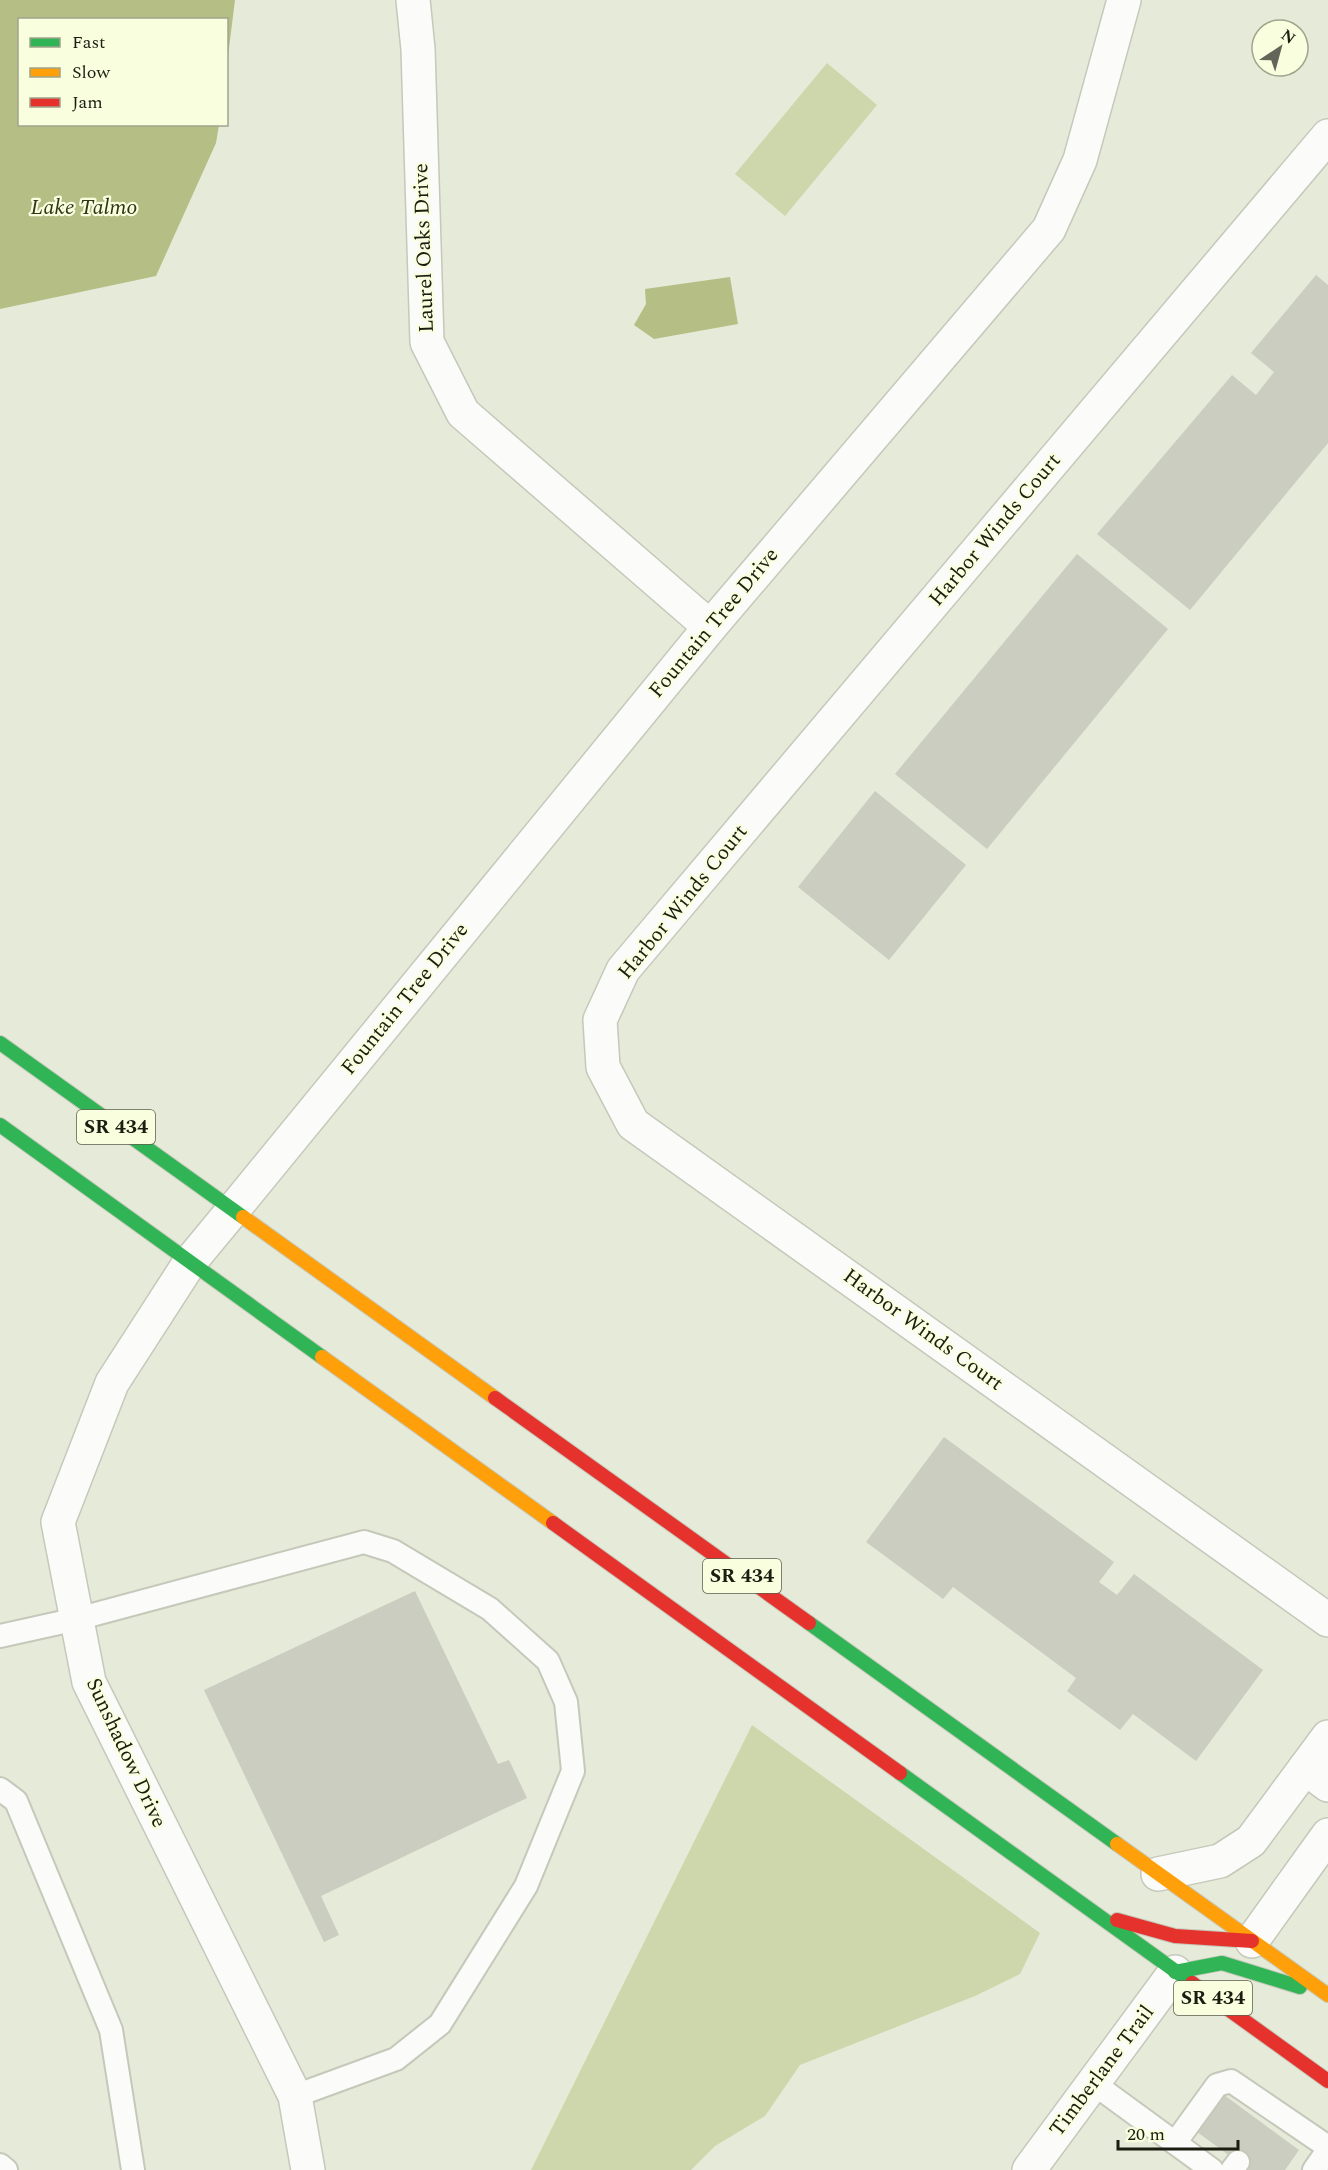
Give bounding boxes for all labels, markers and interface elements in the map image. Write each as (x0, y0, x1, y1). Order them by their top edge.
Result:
legend (18, 18, 228, 126)
north arrow (1250, 18, 1310, 78)
text: N (1276, 23, 1301, 50)
text: Fast (72, 29, 105, 56)
text: Slow (72, 59, 111, 86)
text: Jam (72, 89, 103, 116)
street label: Laurel Oaks Drive (405, 163, 443, 333)
water label: Lake Talmo (31, 191, 137, 224)
street label: Harbor Winds Court (921, 446, 1069, 614)
street label: Fountain Tree Drive (641, 541, 787, 705)
street label: Harbor Winds Court (610, 817, 756, 987)
street label: Fountain Tree Drive (333, 916, 477, 1082)
road number: SR 434 (77, 1110, 155, 1144)
street label: Harbor Winds Court (836, 1261, 1010, 1399)
road number: SR 434 (703, 1559, 781, 1593)
street label: Sunshadow Drive (77, 1673, 175, 1833)
road number: SR 434 (1174, 1981, 1252, 2015)
street label: Timberlane Trail (1042, 1998, 1162, 2144)
scale bar (1118, 2113, 1238, 2151)
text: 20 m (1127, 2121, 1165, 2148)

